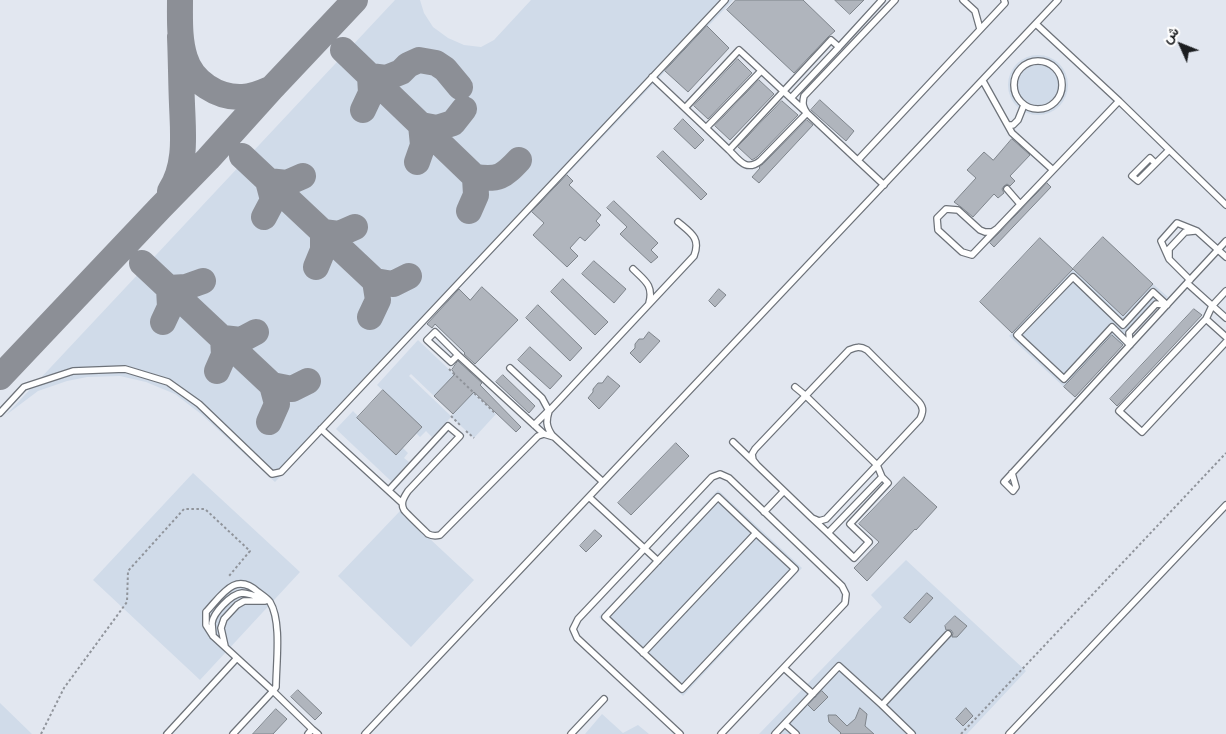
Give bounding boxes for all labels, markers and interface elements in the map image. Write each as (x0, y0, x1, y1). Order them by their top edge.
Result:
north arrow (1156, 20, 1206, 70)
text: ش (1158, 22, 1182, 46)

